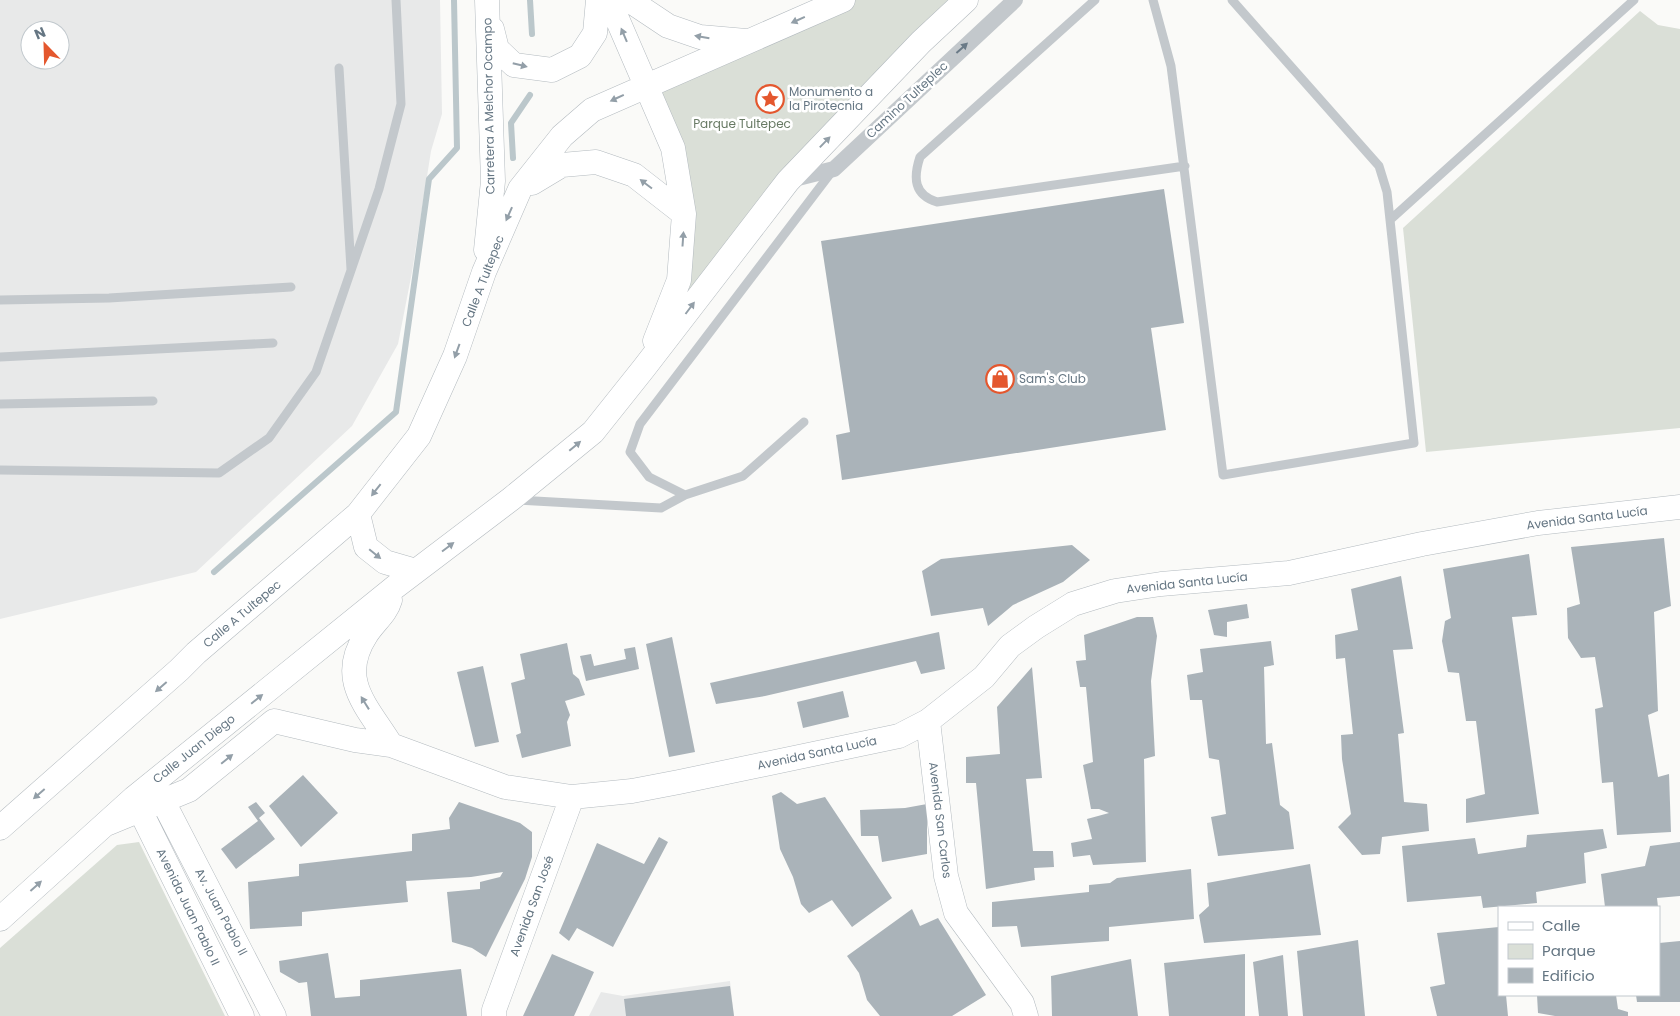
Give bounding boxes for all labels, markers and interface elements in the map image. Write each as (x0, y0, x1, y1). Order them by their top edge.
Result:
one-way arrow (791, 16, 805, 24)
street label: Carretera A Melchor Ocampo (478, 17, 499, 194)
north arrow (20, 20, 70, 70)
text: N (31, 22, 49, 44)
one-way arrow (619, 28, 627, 42)
one-way arrow (694, 32, 710, 40)
one-way arrow (956, 42, 968, 54)
street label: Camino Tulteplec (862, 57, 951, 142)
one-way arrow (512, 61, 527, 69)
place label: Monumento a la Pirotecnia (789, 83, 873, 114)
place icon: Monumento a la Pirotecnia (755, 84, 785, 114)
one-way arrow (610, 94, 624, 102)
park label: Parque Tultepec (693, 115, 791, 132)
one-way arrow (819, 136, 831, 148)
one-way arrow (639, 179, 653, 189)
one-way arrow (505, 207, 513, 221)
one-way arrow (679, 230, 687, 246)
street label: Calle A Tultepec (457, 232, 508, 329)
one-way arrow (685, 302, 695, 315)
one-way arrow (453, 343, 460, 358)
shop icon: Sam's Club (985, 364, 1015, 394)
place label: Sam's Club (1019, 370, 1086, 387)
one-way arrow (568, 441, 581, 452)
one-way arrow (371, 484, 382, 497)
street label: Avenida Santa Lucía (1525, 502, 1649, 533)
one-way arrow (441, 542, 455, 552)
one-way arrow (368, 548, 381, 559)
street label: Avenida Santa Lucía (1125, 568, 1249, 597)
street label: Calle A Tultepec (199, 576, 284, 651)
one-way arrow (154, 681, 167, 692)
one-way arrow (250, 693, 263, 704)
one-way arrow (360, 697, 370, 710)
street label: Calle Juan Diego (149, 710, 239, 787)
street label: Avenida Santa Lucía (755, 732, 878, 774)
one-way arrow (220, 754, 233, 765)
street label: Avenida San Carlos (925, 761, 956, 879)
one-way arrow (33, 788, 45, 800)
street label: Avenida Juan Pablo II (153, 845, 224, 968)
street label: Avenida San José (505, 853, 558, 959)
street label: Av. Juan Pablo ll (191, 865, 252, 958)
one-way arrow (30, 880, 42, 892)
legend (1498, 906, 1660, 996)
text: Calle (1542, 915, 1580, 936)
text: Parque (1542, 940, 1595, 961)
text: Edificio (1542, 965, 1595, 986)

